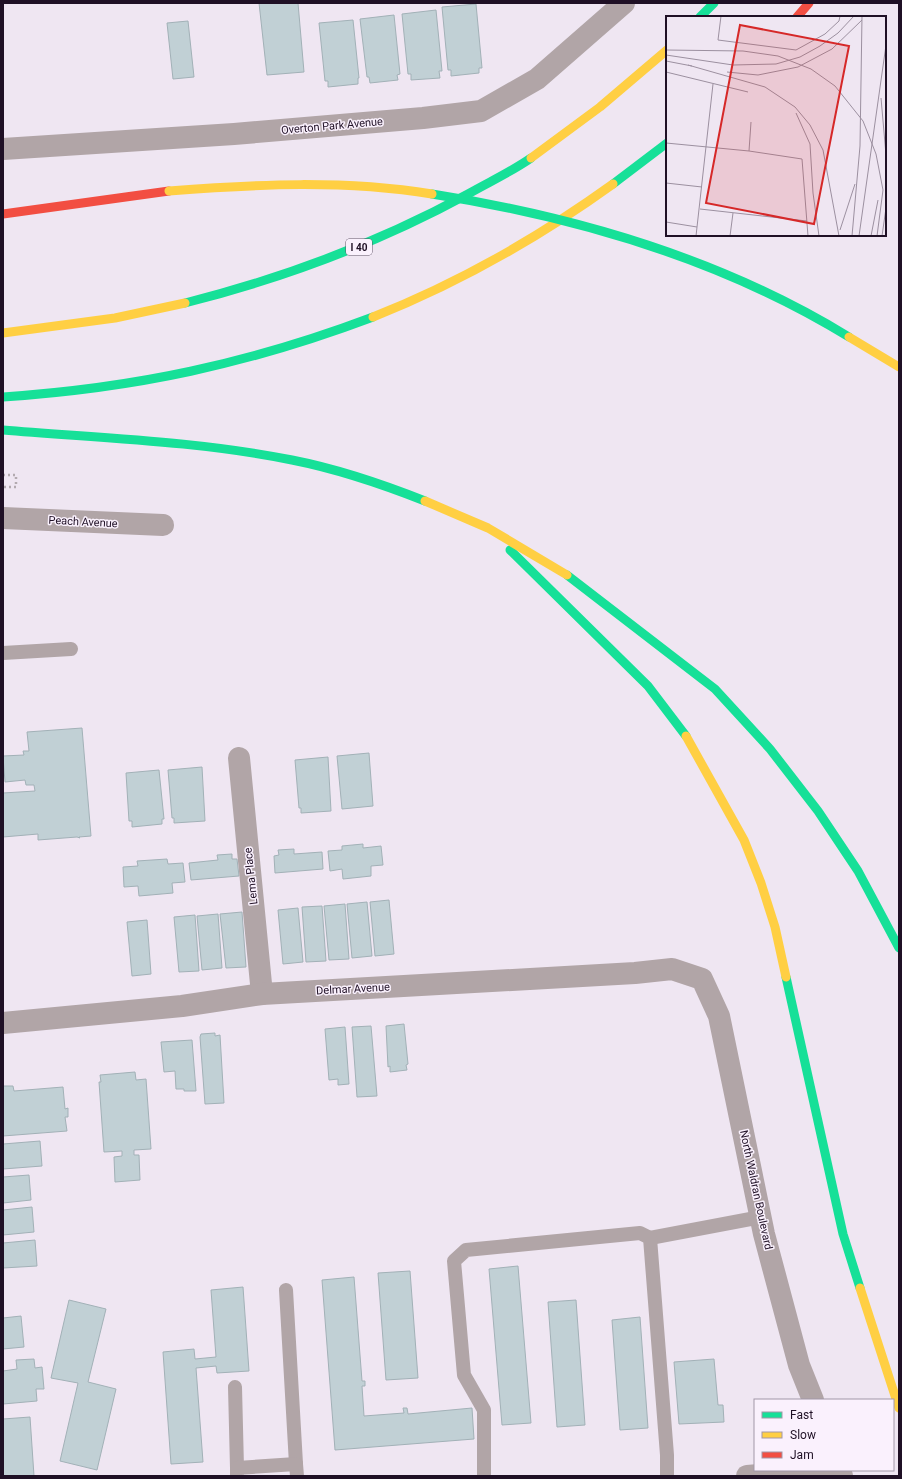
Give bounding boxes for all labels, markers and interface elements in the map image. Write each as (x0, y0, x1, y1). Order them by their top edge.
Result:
inset map (666, 16, 886, 236)
street label: Overton Park Avenue (281, 115, 384, 137)
road number: I 40 (346, 239, 372, 255)
street label: Peach Avenue (48, 514, 118, 530)
street label: Lema Place (242, 847, 260, 905)
street label: Delmar Avenue (316, 981, 390, 997)
street label: North Waldran Boulevard (737, 1129, 775, 1251)
legend (754, 1399, 894, 1471)
text: Fast (790, 1408, 813, 1422)
text: Slow (790, 1428, 816, 1442)
text: Jam (790, 1448, 814, 1462)

